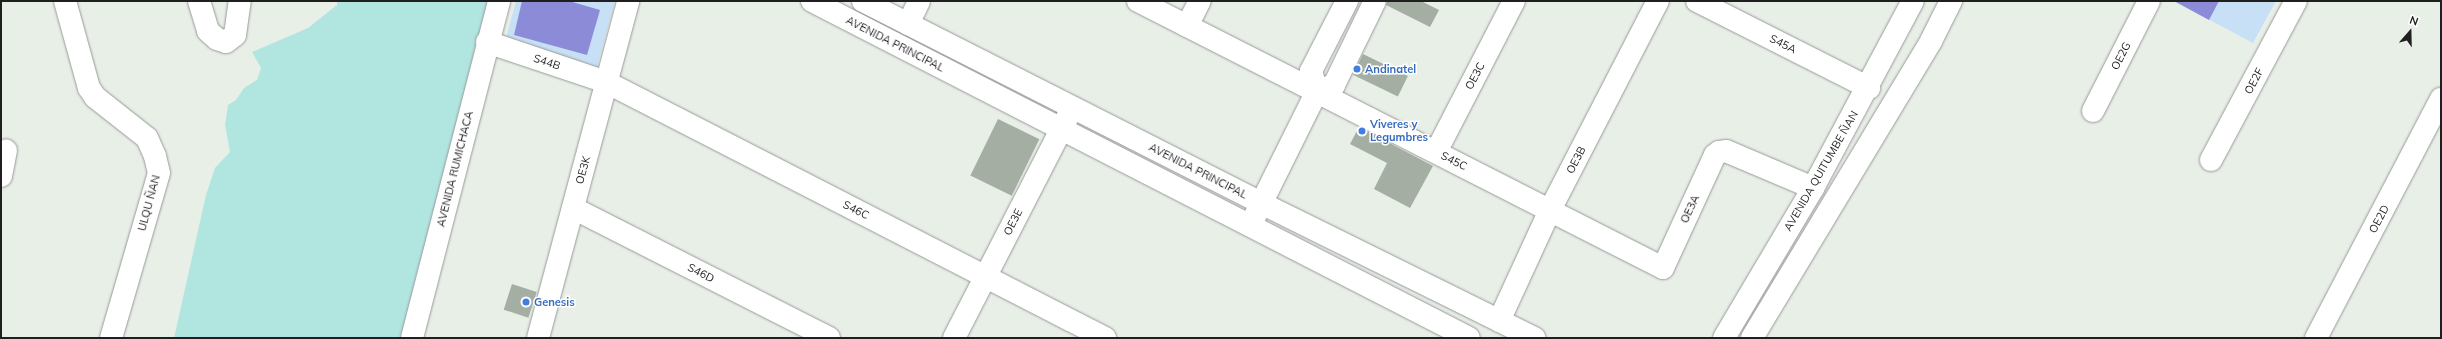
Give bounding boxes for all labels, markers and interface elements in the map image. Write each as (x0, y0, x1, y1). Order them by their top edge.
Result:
north arrow (2390, 12, 2430, 52)
text: N (2408, 13, 2420, 29)
street label: AVENIDA PRINCIPAL (844, 14, 946, 74)
street label: S45A (1767, 32, 1799, 56)
street label: OE2G (2108, 40, 2134, 72)
street label: S44B (532, 51, 562, 73)
street label: OE3C (1462, 60, 1488, 92)
place label: Andinatel (1365, 62, 1416, 76)
marker: Andinatel (1352, 64, 1362, 74)
street label: OE2F (2242, 66, 2266, 96)
street label: AVENIDA QUITUMBE ÑAN (1781, 109, 1861, 233)
street label: AVENIDA RUMICHACA (434, 110, 476, 228)
place label: Viveres y Legumbres (1370, 118, 1428, 144)
marker: Viveres y Legumbres (1357, 126, 1367, 136)
street label: AVENIDA PRINCIPAL (1147, 141, 1249, 201)
street label: OE3B (1564, 144, 1588, 176)
street label: S45C (1439, 149, 1469, 173)
street label: OE3K (573, 155, 593, 185)
street label: ULQU ÑAN (135, 174, 163, 232)
street label: OE3A (1678, 193, 1702, 225)
street label: S46C (841, 198, 871, 222)
street label: OE2D (2366, 203, 2392, 235)
street label: OE3E (1001, 207, 1025, 237)
street label: S46D (685, 261, 717, 285)
place label: Genesis (534, 295, 575, 309)
marker: Genesis (521, 297, 531, 307)

